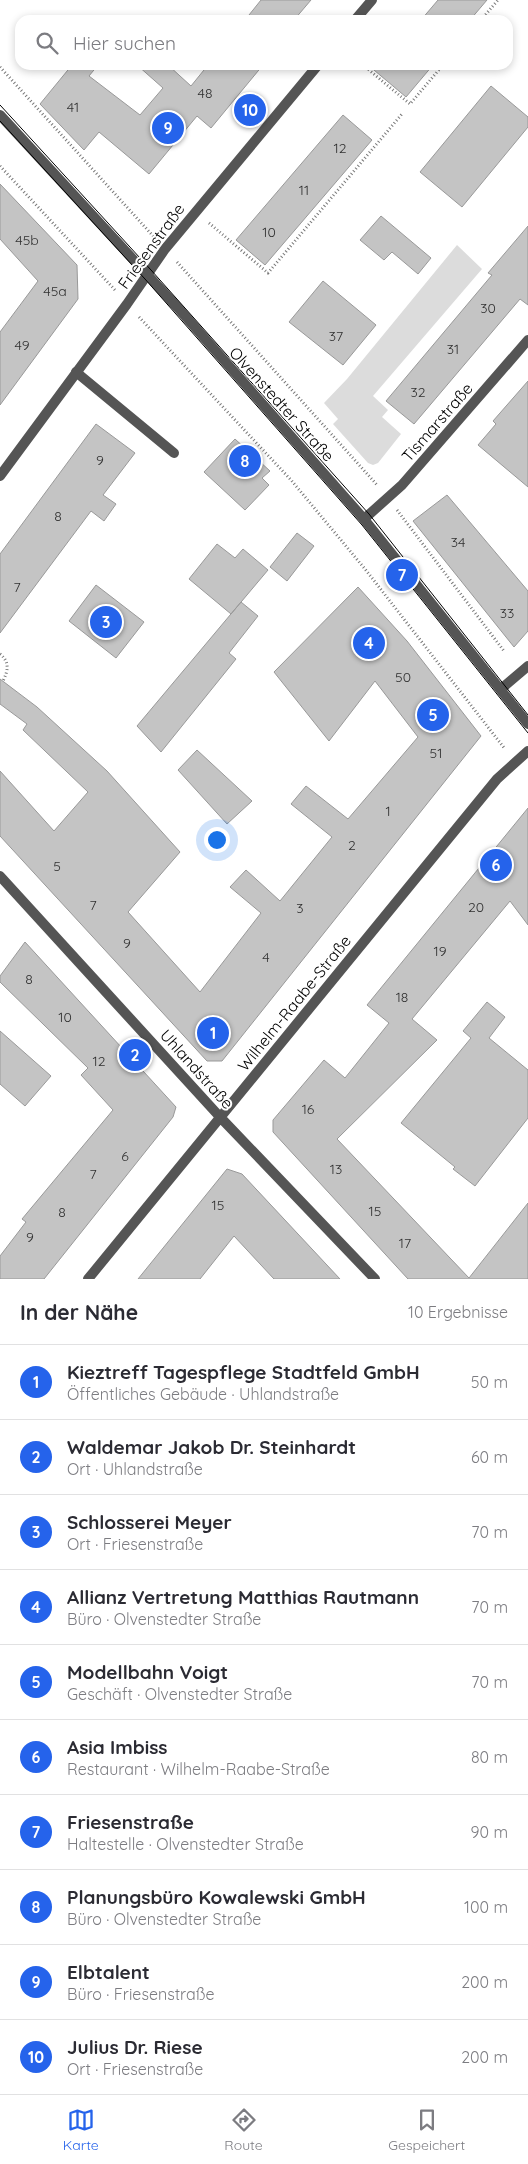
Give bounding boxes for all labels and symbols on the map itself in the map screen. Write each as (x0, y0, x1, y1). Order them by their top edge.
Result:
house number: 48 (198, 84, 212, 102)
pin: 10 (234, 91, 266, 129)
house number: 41 (67, 98, 79, 116)
pin: 9 (152, 109, 184, 147)
house number: 12 (334, 139, 347, 157)
house number: 11 (299, 181, 309, 199)
street label: Friesenstraße (113, 199, 189, 293)
house number: 10 (262, 223, 276, 241)
house number: 45b (15, 231, 39, 249)
house number: 45a (43, 282, 67, 300)
house number: 30 (480, 299, 496, 317)
house number: 37 (329, 327, 343, 345)
house number: 49 (15, 336, 30, 354)
house number: 31 (447, 340, 459, 358)
street label: Olvenstedter Straße (225, 342, 339, 466)
street label: Tismarstraße (397, 378, 477, 466)
house number: 32 (410, 383, 426, 401)
pin: 8 (229, 442, 261, 480)
house number: 9 (96, 451, 104, 469)
house number: 8 (54, 507, 62, 525)
house number: 34 (451, 533, 465, 551)
pin: 7 (386, 556, 418, 594)
house number: 7 (13, 578, 21, 596)
pin: 3 (90, 603, 122, 641)
house number: 33 (500, 604, 514, 622)
pin: 4 (353, 624, 385, 662)
house number: 50 (395, 668, 411, 686)
pin: 5 (417, 696, 449, 734)
house number: 51 (430, 744, 442, 762)
house number: 1 (385, 802, 391, 820)
your location (204, 827, 230, 853)
house number: 2 (348, 836, 356, 854)
pin: 6 (480, 846, 512, 884)
house number: 5 (53, 857, 61, 875)
house number: 7 (89, 896, 97, 914)
house number: 20 (468, 898, 484, 916)
house number: 3 (296, 899, 304, 917)
street label: Wilhelm-Raabe-Straße (233, 931, 355, 1075)
house number: 9 (123, 934, 131, 952)
house number: 19 (434, 942, 447, 960)
house number: 4 (262, 948, 270, 966)
house number: 8 (25, 970, 33, 988)
house number: 18 (396, 988, 408, 1006)
house number: 10 (58, 1008, 72, 1026)
pin: 1 (197, 1014, 229, 1052)
street label: Uhlandstraße (156, 1025, 238, 1113)
pin: 2 (119, 1036, 151, 1074)
house number: 12 (93, 1052, 106, 1070)
house number: 16 (302, 1100, 315, 1118)
house number: 6 (121, 1147, 129, 1165)
house number: 13 (330, 1160, 342, 1178)
house number: 7 (89, 1165, 97, 1183)
house number: 15 (212, 1196, 224, 1214)
house number: 15 (369, 1202, 381, 1220)
house number: 8 (58, 1203, 66, 1221)
house number: 9 (26, 1228, 34, 1246)
house number: 17 (399, 1234, 411, 1252)

